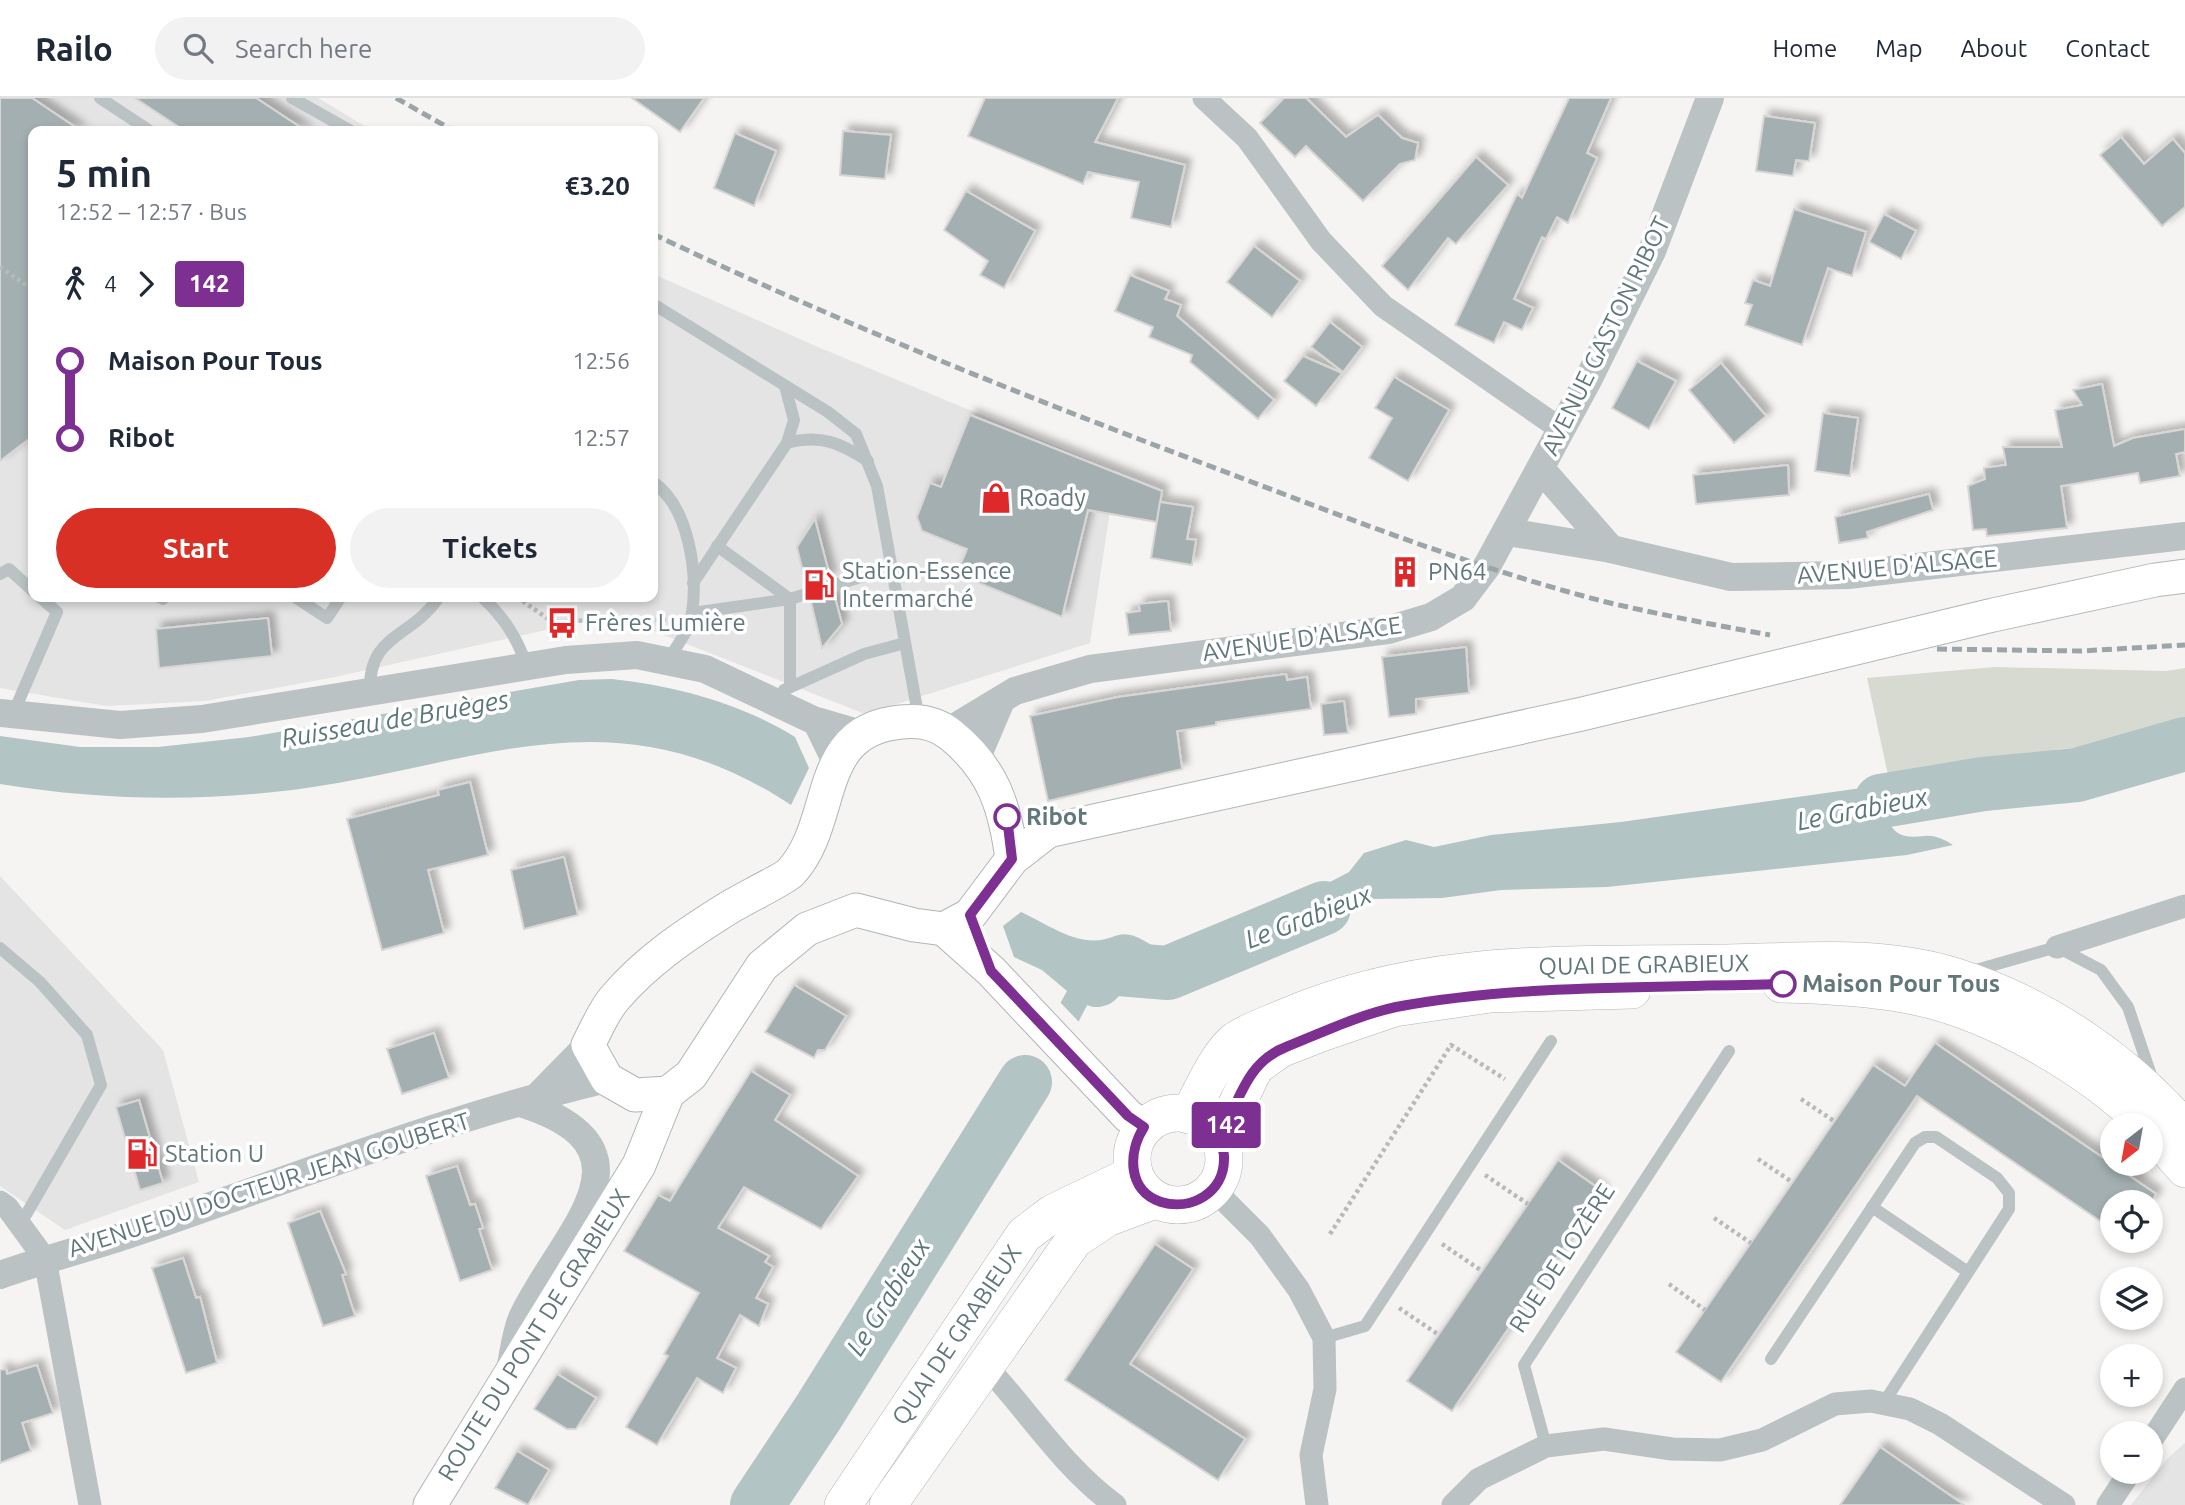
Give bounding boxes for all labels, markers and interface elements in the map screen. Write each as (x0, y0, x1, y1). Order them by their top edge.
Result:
search box (155, 17, 645, 80)
icon: search (179, 29, 217, 67)
text: Railo (35, 30, 113, 67)
text: Search here (235, 34, 372, 63)
text: Home (1772, 35, 1837, 62)
text: Map (1875, 35, 1922, 62)
text: About (1960, 35, 2027, 62)
text: Contact (2065, 35, 2150, 62)
text: 5 min (56, 152, 152, 194)
text: €3.20 (565, 171, 630, 200)
text: 12:52 – 12:57 · Bus (56, 199, 247, 224)
street label: AVENUE GASTON RIBOT (1536, 212, 1675, 459)
icon: walk (56, 265, 94, 303)
icon: forward (127, 265, 165, 303)
text: 142 (189, 270, 230, 297)
text: 4 (104, 271, 117, 296)
text: Maison Pour Tous (108, 346, 323, 375)
text: 12:56 (572, 348, 630, 373)
text: Ribot (108, 423, 175, 452)
text: 12:57 (572, 425, 630, 450)
shop icon: Roady (979, 481, 1013, 515)
place label: Roady (1019, 484, 1086, 511)
button: Start (56, 508, 336, 588)
button: Tickets (350, 508, 630, 588)
street label: AVENUE D'ALSACE (1796, 544, 1998, 589)
building icon: PN64 (1388, 555, 1422, 589)
place label: Station-Essence Intermarché (842, 557, 1012, 612)
place label: PN64 (1428, 558, 1487, 585)
fuel station icon: Station-Essence Intermarché (802, 568, 836, 602)
bus stop icon: Frères Lumière (545, 606, 579, 640)
place label: Frères Lumière (585, 609, 746, 636)
street label: AVENUE D'ALSACE (1201, 611, 1403, 666)
water label: Ruisseau de Bruèges (279, 684, 511, 753)
water label: Le Grabieux (1794, 782, 1930, 835)
place label: Ribot (1026, 803, 1088, 830)
marker: Ribot (994, 804, 1020, 830)
water label: Le Grabieux (1241, 879, 1375, 954)
street label: QUAI DE GRABIEUX (1538, 949, 1750, 980)
place label: Maison Pour Tous (1802, 970, 2000, 997)
marker: Maison Pour Tous (1770, 971, 1796, 997)
line badge: 142 (1186, 1102, 1266, 1148)
street label: AVENUE DU DOCTEUR JEAN GOUBERT (65, 1107, 473, 1262)
text: 142 (1206, 1111, 1246, 1138)
north arrow (2100, 1113, 2163, 1176)
map controls (2100, 1113, 2163, 1484)
fuel station icon: Station U (125, 1137, 159, 1171)
place label: Station U (165, 1140, 264, 1167)
street label: RUE DE LOZÈRE (1503, 1178, 1620, 1337)
street label: ROUTE DU PONT DE GRABIEUX (432, 1184, 635, 1486)
button: locate (2100, 1190, 2163, 1253)
water label: Le Grabieux (840, 1232, 935, 1360)
street label: QUAI DE GRABIEUX (886, 1240, 1027, 1430)
button: layers (2100, 1267, 2163, 1330)
button: + (2100, 1344, 2163, 1407)
button: − (2100, 1421, 2163, 1484)

